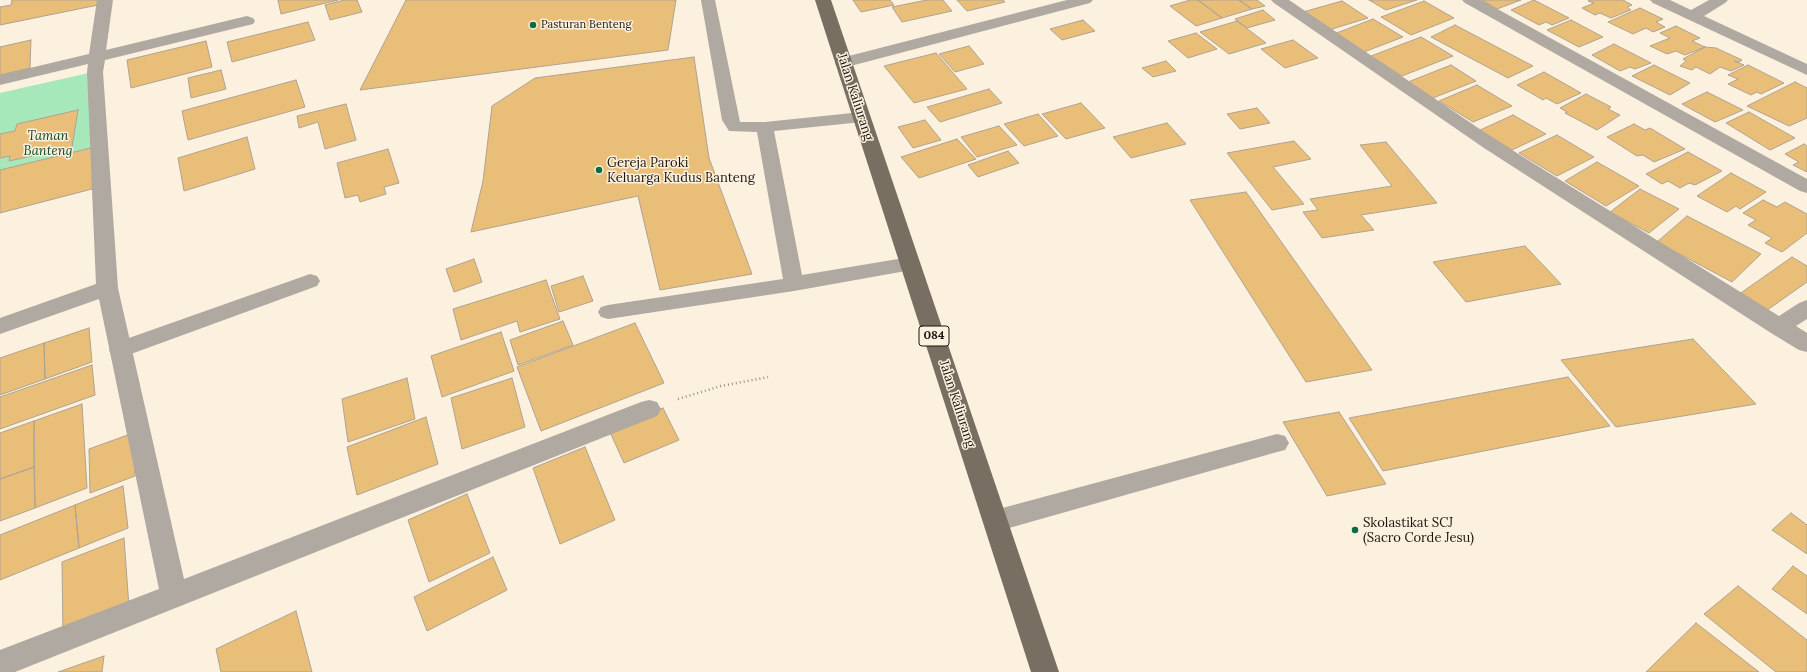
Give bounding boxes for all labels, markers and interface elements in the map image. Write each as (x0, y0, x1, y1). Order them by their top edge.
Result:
place label: Pasturan Benteng (541, 18, 631, 32)
marker: Pasturan Benteng (528, 20, 538, 30)
street label: Jalan Kaliurang (834, 51, 876, 143)
park label: Taman Banteng (24, 128, 72, 159)
place label: Gereja Paroki Keluarga Kudus Banteng (607, 155, 755, 186)
marker: Gereja Paroki Keluarga Kudus Banteng (594, 165, 604, 175)
road number: 084 (919, 326, 949, 346)
street label: Jalan Kaliurang (936, 358, 978, 450)
place label: Skolastikat SCJ (Sacro Corde Jesu) (1363, 515, 1474, 546)
marker: Skolastikat SCJ (Sacro Corde Jesu) (1350, 525, 1360, 535)

